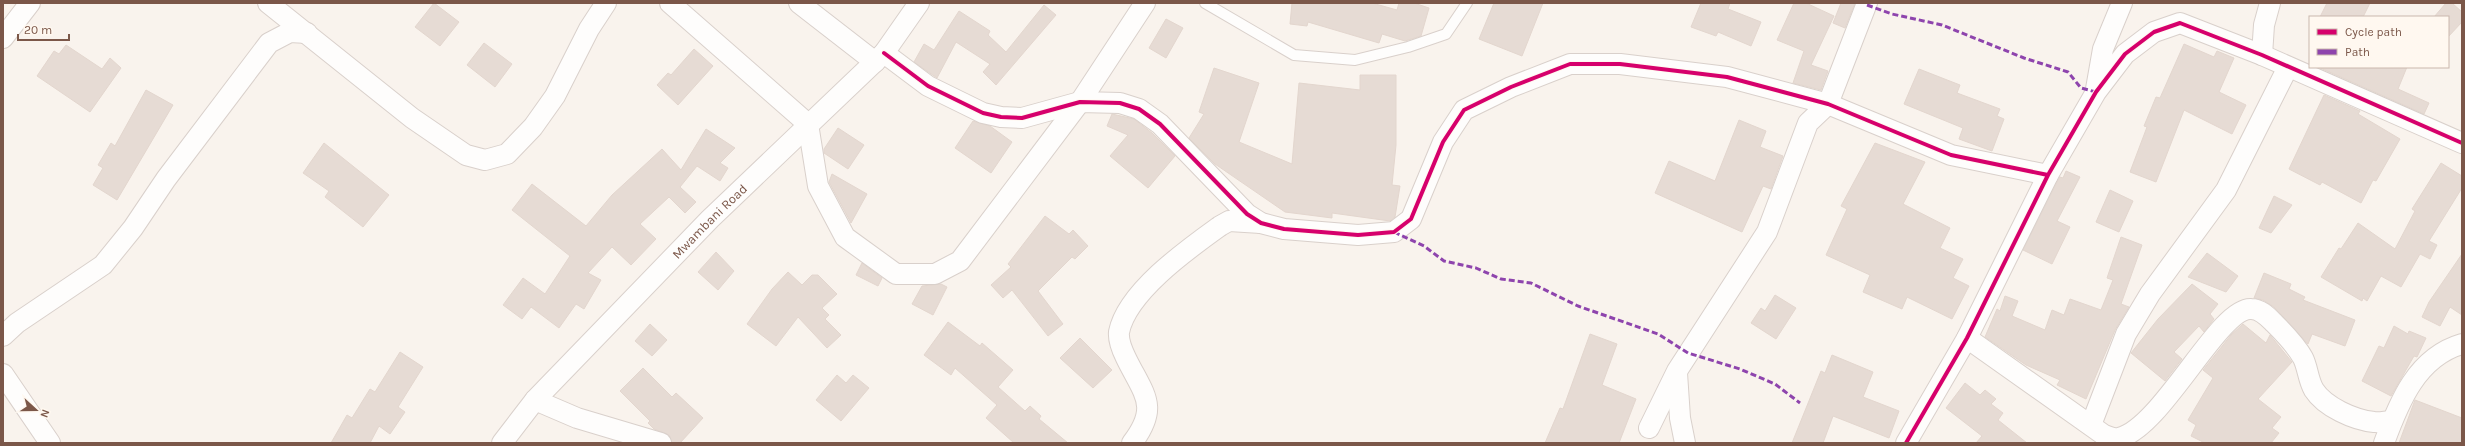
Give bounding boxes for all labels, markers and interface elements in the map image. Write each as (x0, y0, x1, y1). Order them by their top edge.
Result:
scale bar (18, 16, 69, 42)
legend (2309, 16, 2449, 68)
text: 20 m (24, 23, 52, 37)
text: Cycle path (2345, 25, 2402, 39)
text: Path (2345, 45, 2370, 59)
street label: Mwambani Road (669, 181, 750, 261)
north arrow (16, 390, 56, 430)
text: N (37, 407, 52, 419)

